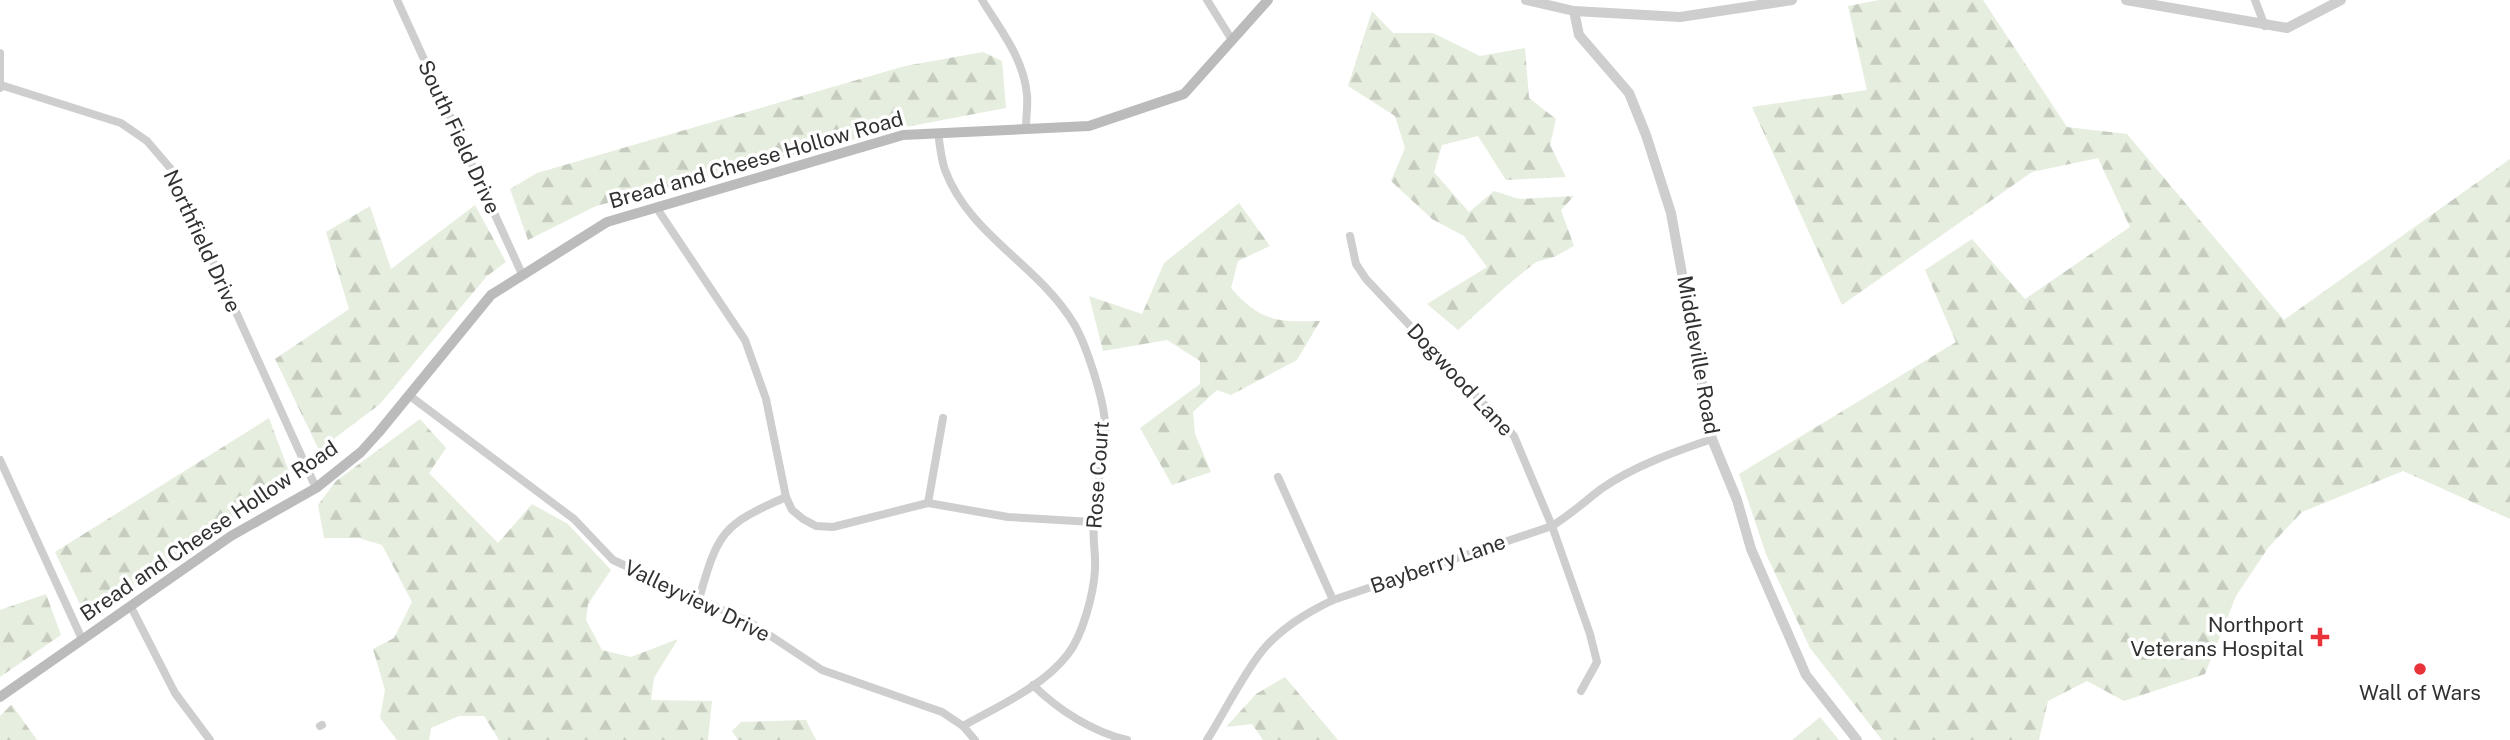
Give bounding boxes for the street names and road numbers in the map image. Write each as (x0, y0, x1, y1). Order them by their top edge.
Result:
street label: South Field Drive (413, 56, 506, 218)
street label: Bread and Cheese Hollow Road (606, 105, 906, 214)
street label: Northfield Drive (158, 166, 246, 316)
street label: Middleville Road (1672, 274, 1725, 436)
street label: Dogwood Lane (1402, 318, 1519, 441)
street label: Rose Court (1081, 420, 1114, 530)
street label: Bread and Cheese Hollow Road (75, 435, 342, 626)
street label: Bayberry Lane (1367, 529, 1509, 598)
street label: Valleyview Drive (620, 554, 774, 647)

